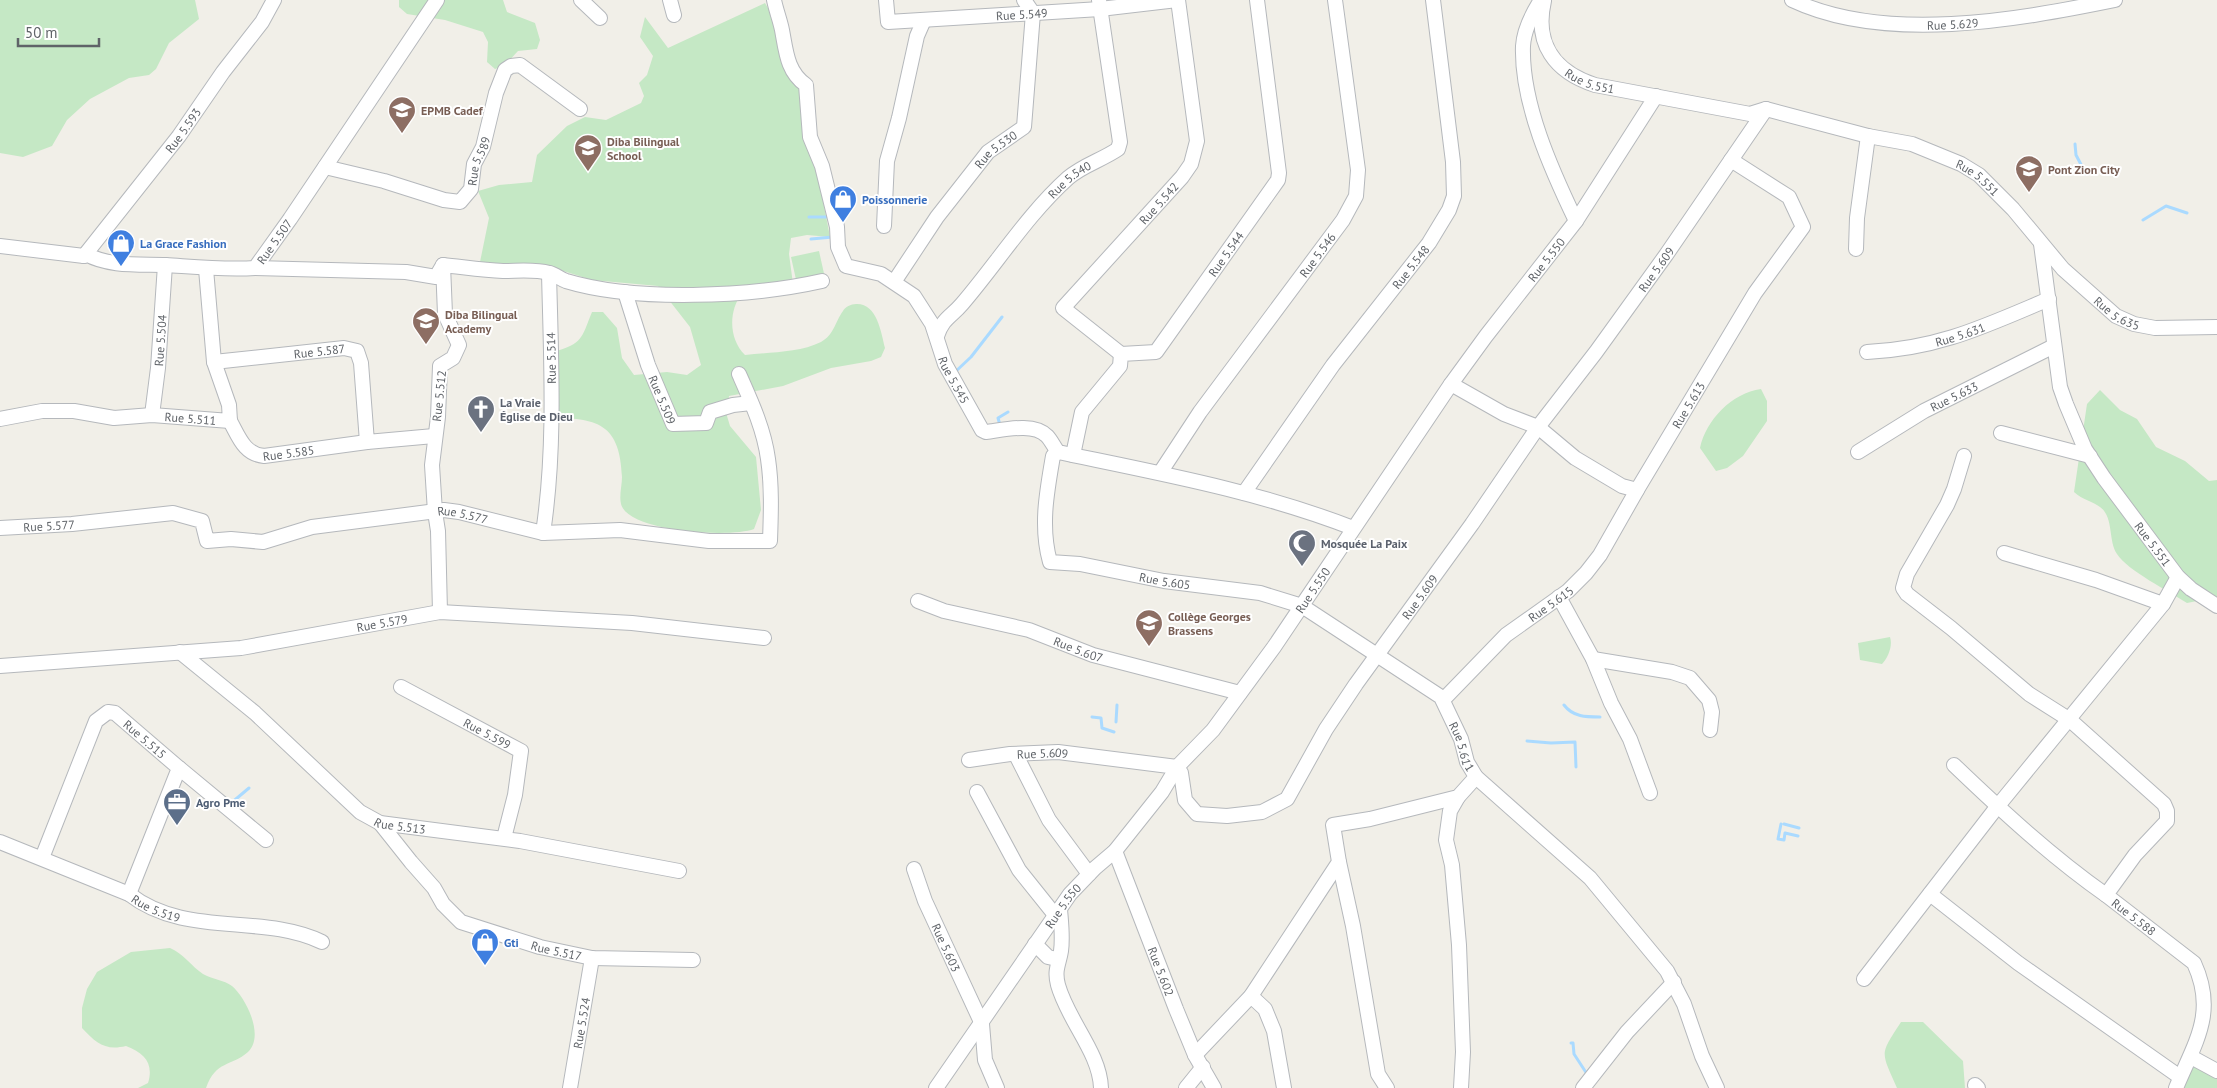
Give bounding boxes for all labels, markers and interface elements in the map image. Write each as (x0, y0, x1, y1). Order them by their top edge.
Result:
street label: Rue 5.549 (995, 5, 1048, 23)
scale bar (18, 15, 99, 47)
street label: Rue 5.629 (1927, 15, 1979, 32)
text: 50 m (25, 23, 58, 42)
street label: Rue 5.551 (1562, 65, 1616, 96)
school or university icon: EPMB Cadef (387, 95, 417, 134)
place label: EPMB Cadef (421, 103, 484, 118)
street label: Rue 5.593 (161, 105, 204, 155)
street label: Rue 5.530 (971, 127, 1020, 171)
school or university icon: Diba Bilingual School (573, 133, 603, 172)
place label: Diba Bilingual School (607, 134, 680, 163)
street label: Rue 5.589 (464, 135, 493, 186)
school or university icon: Pont Zion City (2014, 154, 2044, 193)
street label: Rue 5.551 (1954, 155, 2003, 199)
street label: Rue 5.540 (1044, 157, 1094, 201)
place label: Pont Zion City (2048, 162, 2120, 177)
street label: Rue 5.542 (1136, 179, 1181, 227)
shop icon: Poissonnerie (828, 184, 858, 223)
place label: Poissonnerie (862, 192, 927, 207)
street label: Rue 5.507 (253, 216, 295, 267)
shop icon: La Grace Fashion (106, 228, 136, 267)
street label: Rue 5.544 (1205, 228, 1247, 279)
street label: Rue 5.546 (1296, 230, 1339, 280)
street label: Rue 5.550 (1524, 234, 1568, 284)
place label: La Grace Fashion (140, 236, 226, 251)
street label: Rue 5.548 (1389, 242, 1432, 292)
street label: Rue 5.609 (1635, 244, 1677, 294)
street label: Rue 5.635 (2091, 293, 2141, 332)
school or university icon: Diba Bilingual Academy (411, 306, 441, 345)
place label: Diba Bilingual Academy (445, 307, 518, 336)
street label: Rue 5.504 (151, 314, 169, 367)
street label: Rue 5.631 (1933, 319, 1987, 349)
street label: Rue 5.514 (543, 332, 559, 384)
street label: Rue 5.587 (293, 340, 346, 361)
street label: Rue 5.545 (936, 354, 973, 406)
street label: Rue 5.512 (429, 370, 449, 422)
street label: Rue 5.509 (646, 373, 680, 426)
street label: Rue 5.633 (1927, 378, 1980, 414)
street label: Rue 5.613 (1668, 379, 1708, 431)
church icon: La Vraie Église de Dieu (466, 394, 496, 433)
place label: La Vraie Église de Dieu (500, 395, 573, 424)
street label: Rue 5.511 (164, 408, 217, 427)
street label: Rue 5.585 (262, 442, 315, 464)
street label: Rue 5.577 (436, 503, 490, 526)
street label: Rue 5.577 (23, 516, 75, 534)
street label: Rue 5.551 (2132, 519, 2175, 569)
mosque icon: Mosquée La Paix (1287, 528, 1317, 567)
place label: Mosquée La Paix (1321, 536, 1408, 551)
street label: Rue 5.550 (1292, 564, 1333, 616)
street label: Rue 5.605 (1138, 569, 1191, 592)
street label: Rue 5.609 (1398, 571, 1441, 622)
street label: Rue 5.615 (1525, 583, 1576, 625)
school or university icon: Collège Georges Brassens (1134, 608, 1164, 647)
place label: Collège Georges Brassens (1168, 609, 1251, 638)
street label: Rue 5.579 (355, 611, 409, 634)
street label: Rue 5.607 (1052, 633, 1105, 665)
street label: Rue 5.599 (461, 714, 514, 752)
street label: Rue 5.515 (121, 716, 170, 761)
street label: Rue 5.611 (1446, 719, 1478, 774)
street label: Rue 5.609 (1016, 744, 1069, 761)
office icon: Agro Pme (162, 787, 192, 826)
place label: Agro Pme (196, 795, 245, 810)
street label: Rue 5.513 (371, 814, 427, 836)
street label: Rue 5.550 (1041, 880, 1084, 931)
street label: Rue 5.519 (129, 891, 182, 925)
street label: Rue 5.588 (2109, 895, 2159, 938)
street label: Rue 5.603 (929, 921, 964, 974)
shop icon: Gti (470, 927, 500, 966)
place label: Gti (504, 935, 519, 950)
street label: Rue 5.517 (529, 937, 583, 963)
street label: Rue 5.602 (1145, 945, 1178, 998)
street label: Rue 5.524 (569, 996, 593, 1050)

